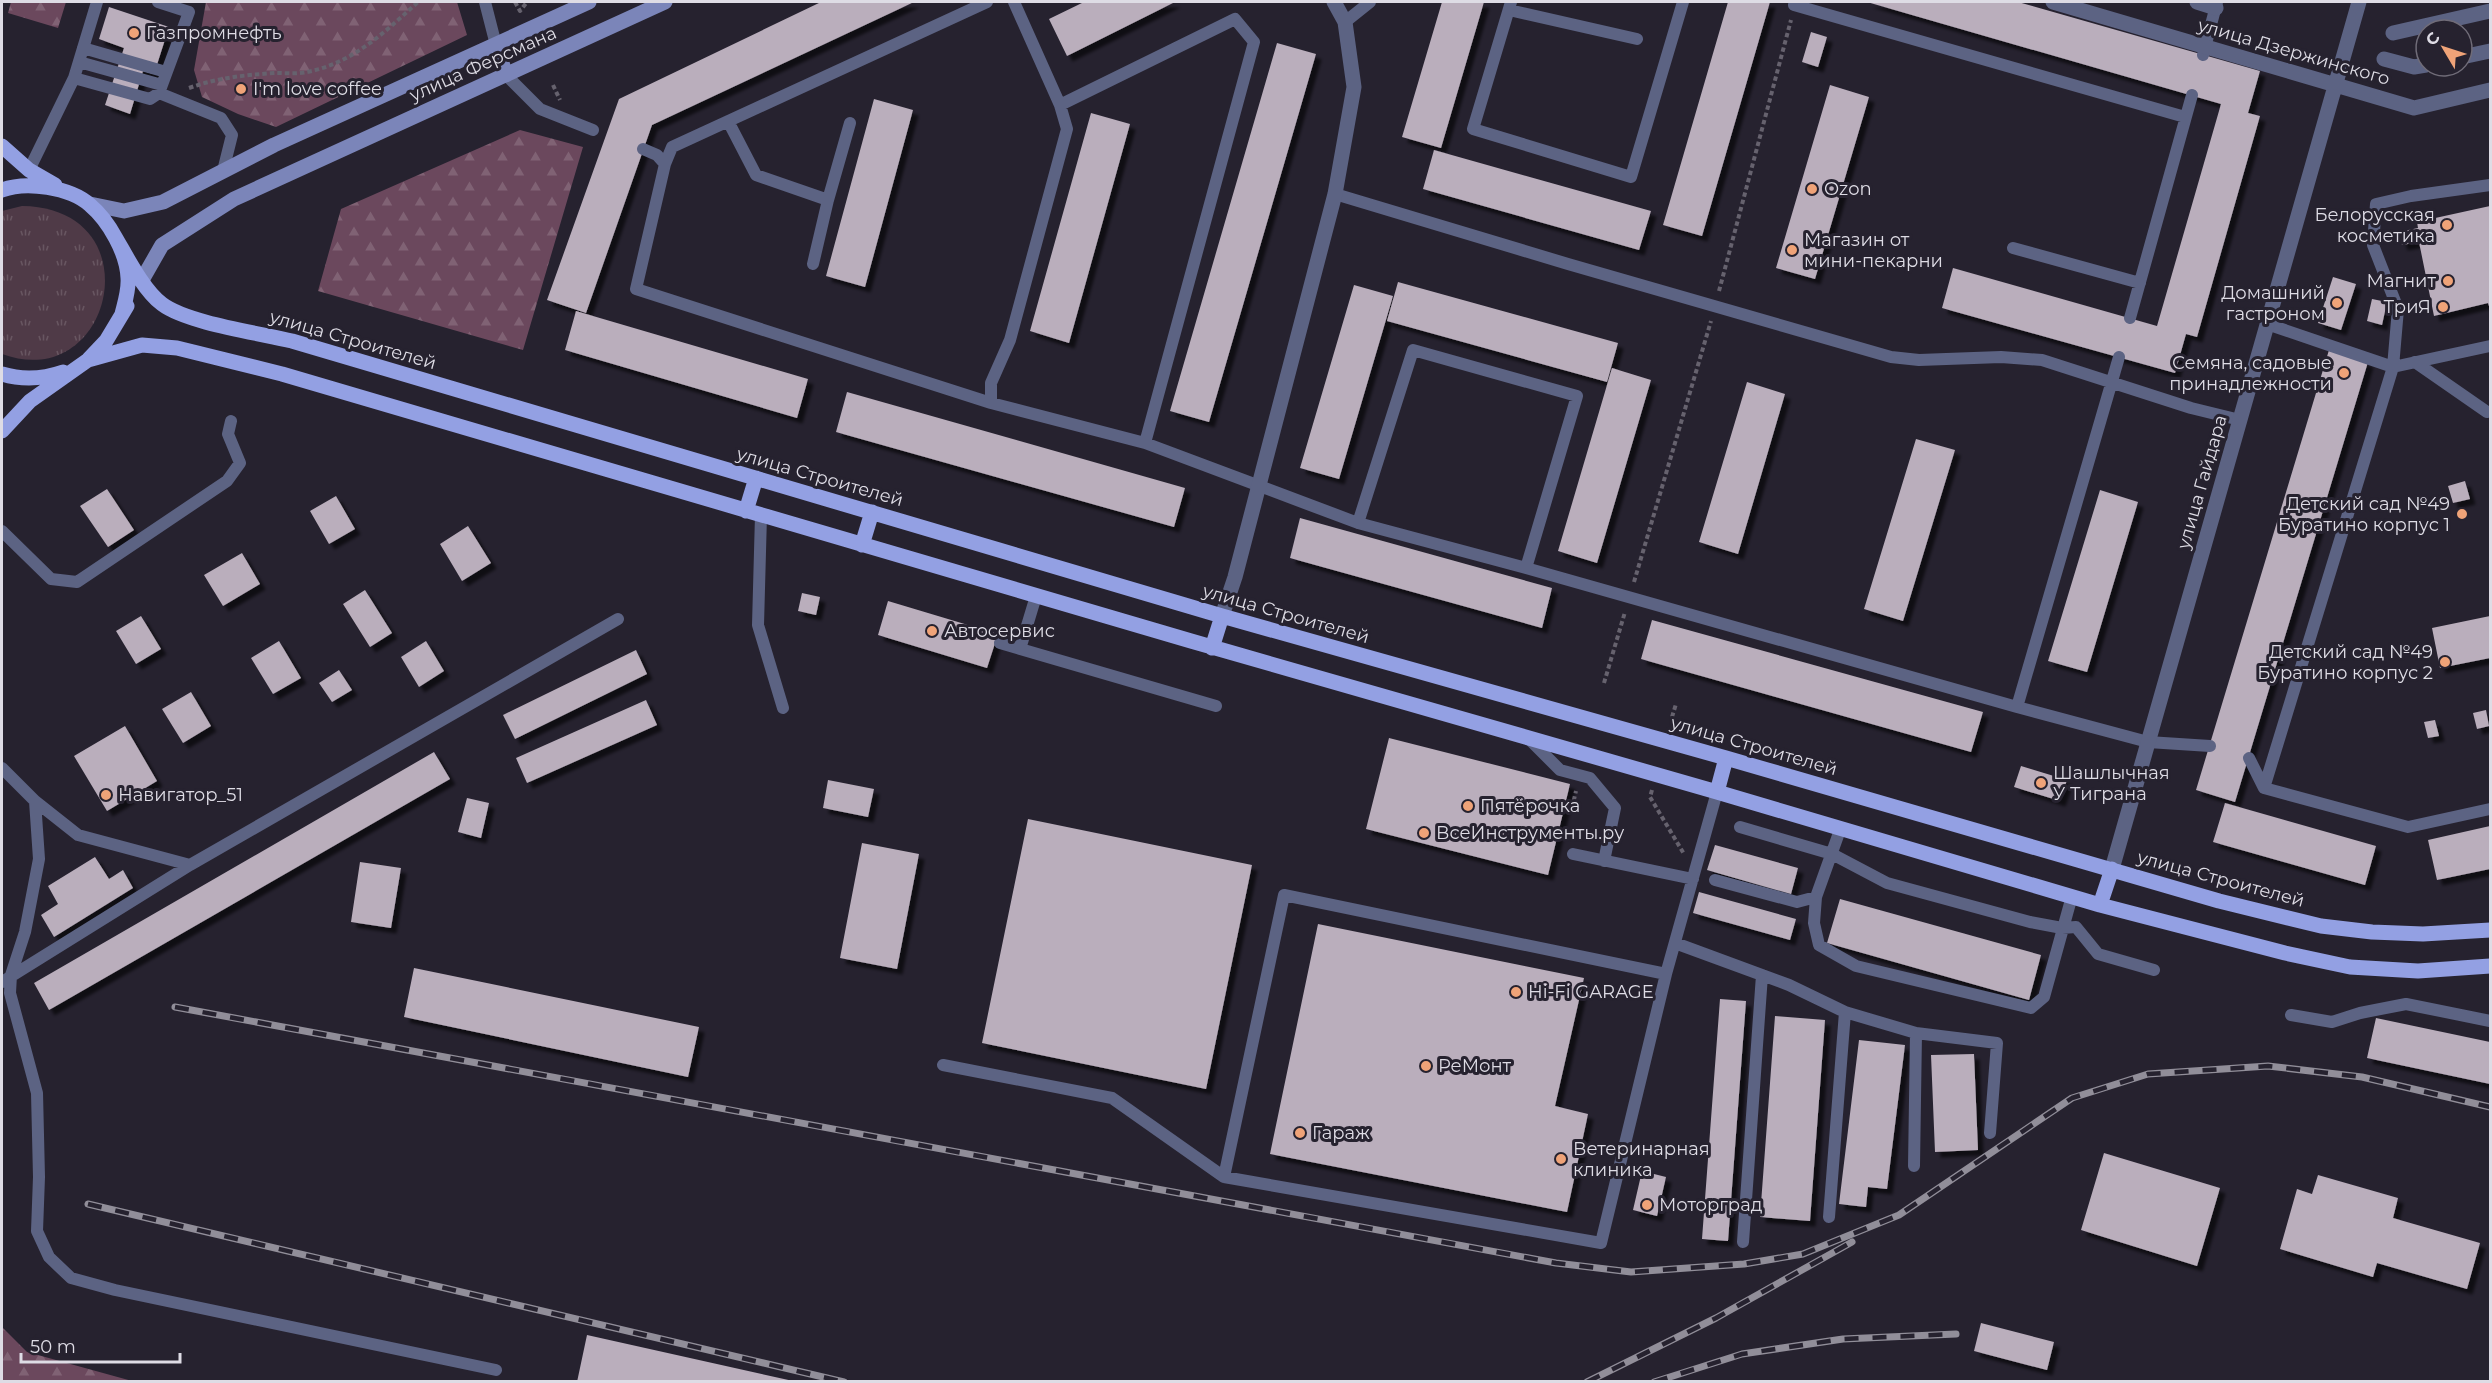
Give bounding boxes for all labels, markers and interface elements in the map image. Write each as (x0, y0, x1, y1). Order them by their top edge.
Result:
street label: улица Дзержинского (2195, 14, 2393, 90)
north arrow (2414, 18, 2474, 78)
place label: Газпромнефть (146, 22, 282, 44)
street label: улица Ферсмана (405, 22, 560, 107)
marker: Газпромнефть (127, 26, 141, 40)
text: С (2422, 28, 2444, 49)
place label: I'm love coffee (253, 78, 382, 100)
marker: I'm love coffee (234, 82, 248, 96)
place label: Ozon (1824, 178, 1872, 200)
marker: Ozon (1805, 182, 1819, 196)
place label: Белорусская косметика (2315, 204, 2435, 247)
marker: Белорусская косметика (2440, 218, 2454, 232)
place label: Магазин от мини-пекарни (1804, 229, 1943, 272)
marker: Магазин от мини-пекарни (1785, 243, 1799, 257)
place label: Магнит (2367, 270, 2436, 292)
marker: Магнит (2441, 274, 2455, 288)
place label: Домашний гастроном (2221, 282, 2325, 325)
marker: Домашний гастроном (2330, 296, 2344, 310)
place label: ТриЯ (2384, 296, 2431, 318)
marker: ТриЯ (2436, 300, 2450, 314)
street label: улица Строителей (266, 305, 439, 374)
place label: Семяна, садовые принадлежности (2169, 352, 2332, 395)
marker: Семяна, садовые принадлежности (2337, 366, 2351, 380)
street label: улица Гайдара (2172, 412, 2232, 553)
street label: улица Строителей (733, 442, 906, 511)
place label: Детский сад №49 Буратино корпус 1 (2278, 493, 2450, 536)
marker: Детский сад №49 Буратино корпус 1 (2455, 507, 2469, 521)
street label: улица Строителей (1199, 579, 1372, 648)
place label: Автосервис (944, 620, 1055, 642)
marker: Автосервис (925, 624, 939, 638)
place label: Детский сад №49 Буратино корпус 2 (2257, 641, 2433, 684)
marker: Детский сад №49 Буратино корпус 2 (2438, 655, 2452, 669)
street label: улица Строителей (1667, 711, 1840, 780)
place label: Шашлычная У Тиграна (2053, 762, 2170, 805)
marker: Шашлычная У Тиграна (2034, 776, 2048, 790)
place label: Навигатор_51 (118, 784, 243, 806)
marker: Навигатор_51 (99, 788, 113, 802)
place label: Пятёрочка (1480, 795, 1580, 817)
marker: Пятёрочка (1461, 799, 1475, 813)
place label: ВсеИнструменты.ру (1436, 822, 1624, 844)
marker: ВсеИнструменты.ру (1417, 826, 1431, 840)
street label: улица Строителей (2134, 846, 2307, 912)
place label: Hi-Fi GARAGE (1528, 981, 1654, 1003)
marker: Hi-Fi GARAGE (1509, 985, 1523, 999)
place label: РеМонт (1438, 1055, 1512, 1077)
marker: РеМонт (1419, 1059, 1433, 1073)
place label: Гараж (1312, 1122, 1370, 1144)
marker: Гараж (1293, 1126, 1307, 1140)
place label: Ветеринарная клиника (1573, 1138, 1710, 1181)
marker: Ветеринарная клиника (1554, 1152, 1568, 1166)
place label: Моторград (1659, 1194, 1763, 1216)
marker: Моторград (1640, 1198, 1654, 1212)
scale bar (21, 1326, 180, 1364)
text: 50 m (30, 1336, 76, 1358)

